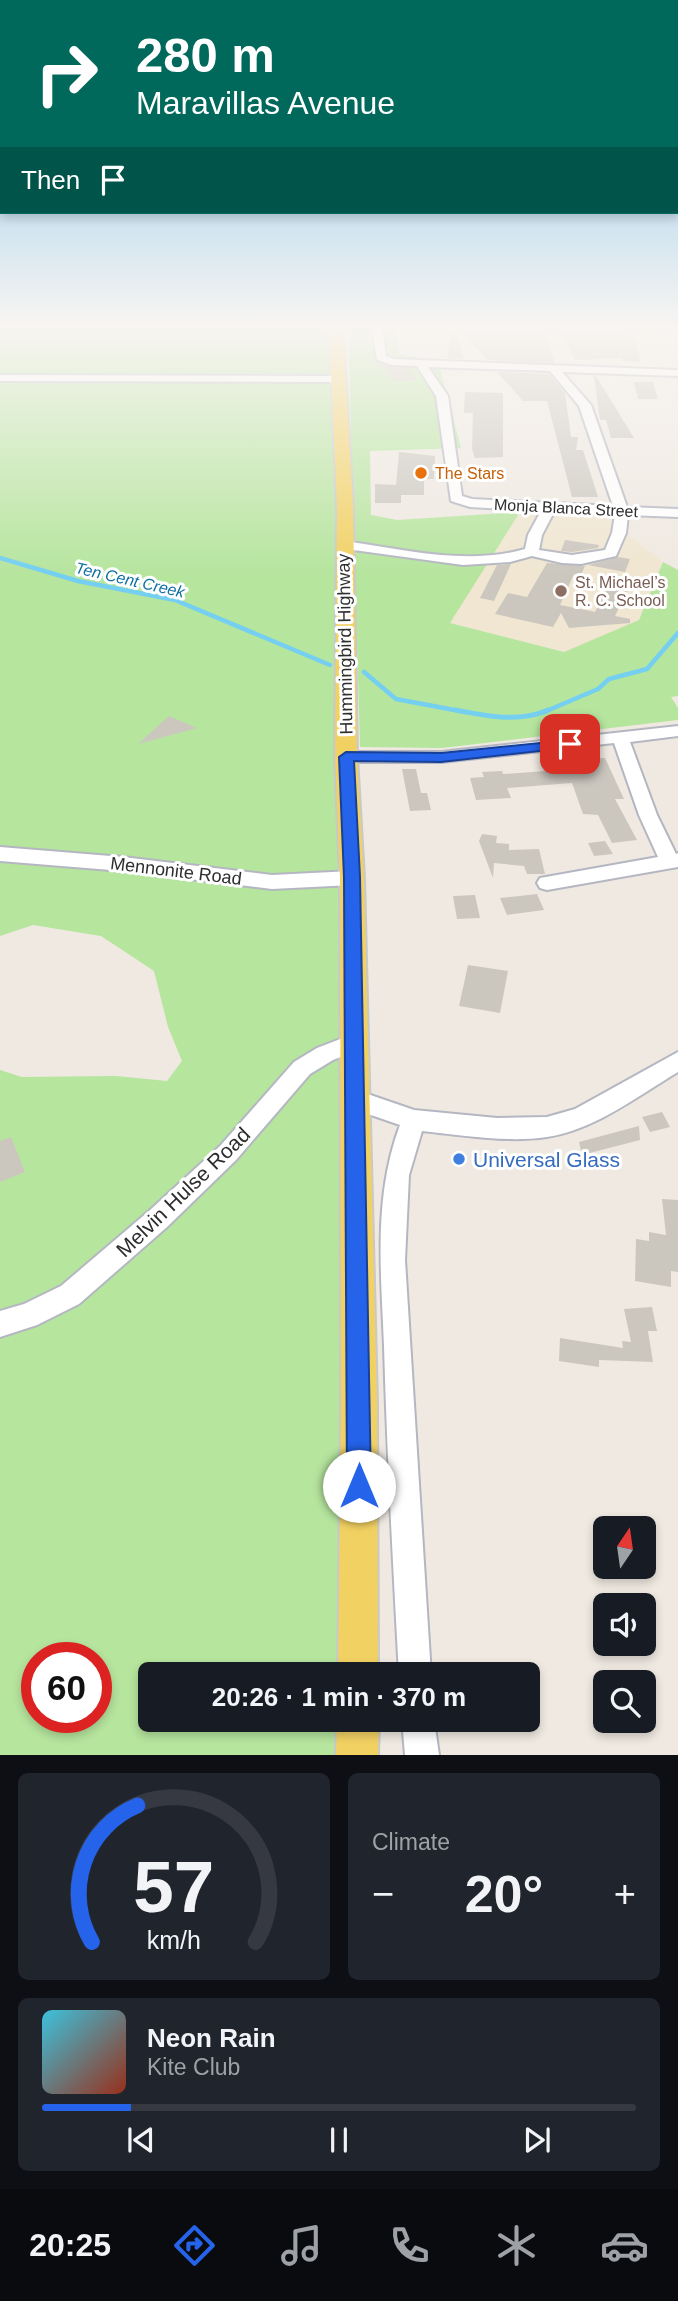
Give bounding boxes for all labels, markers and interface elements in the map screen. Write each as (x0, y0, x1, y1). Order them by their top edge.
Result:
icon: right (21, 28, 112, 119)
text: 280 m (136, 28, 275, 82)
text: Maravillas Avenue (136, 85, 395, 121)
icon: arrive (94, 161, 132, 199)
text: Then (21, 165, 80, 195)
marker: The Stars (413, 465, 429, 481)
place label: The Stars (435, 465, 504, 482)
street label: Monja Blanca Street (494, 496, 639, 520)
street label: Hummingbird Highway (333, 553, 357, 735)
water label: Ten Cent Creek (74, 559, 187, 601)
place label: St. Michael’s R. C. School (575, 574, 665, 609)
marker: St. Michael’s R. C. School (553, 583, 569, 599)
pin (540, 714, 600, 774)
icon: arrive (551, 725, 589, 763)
street label: Mennonite Road (109, 853, 243, 889)
street label: Melvin Hulse Road (112, 1123, 254, 1261)
place label: Universal Glass (473, 1148, 620, 1171)
marker: Universal Glass (451, 1151, 467, 1167)
position arrow (322, 1449, 396, 1523)
north arrow (593, 1516, 656, 1578)
map controls (593, 1516, 656, 1733)
button: sound (593, 1593, 656, 1656)
speed limit sign: 60 (21, 1642, 112, 1733)
button: search (593, 1670, 656, 1733)
text: 20:26 · 1 min · 370 m (212, 1682, 466, 1712)
text: Climate (372, 1829, 450, 1855)
text: 57 (134, 1847, 214, 1928)
text: 20° (465, 1865, 543, 1923)
text: − (372, 1873, 394, 1915)
text: + (614, 1873, 636, 1915)
text: km/h (147, 1926, 201, 1954)
text: Neon Rain (147, 2023, 276, 2053)
text: Kite Club (147, 2054, 240, 2080)
icon: previous (122, 2121, 160, 2159)
icon: pause (320, 2121, 358, 2159)
icon: next (518, 2121, 556, 2159)
icon: directions (170, 2221, 219, 2270)
icon: music (277, 2221, 326, 2270)
icon: phone (385, 2221, 434, 2270)
icon: climate (492, 2221, 541, 2270)
icon: car (600, 2221, 649, 2270)
text: 20:25 (29, 2227, 111, 2263)

